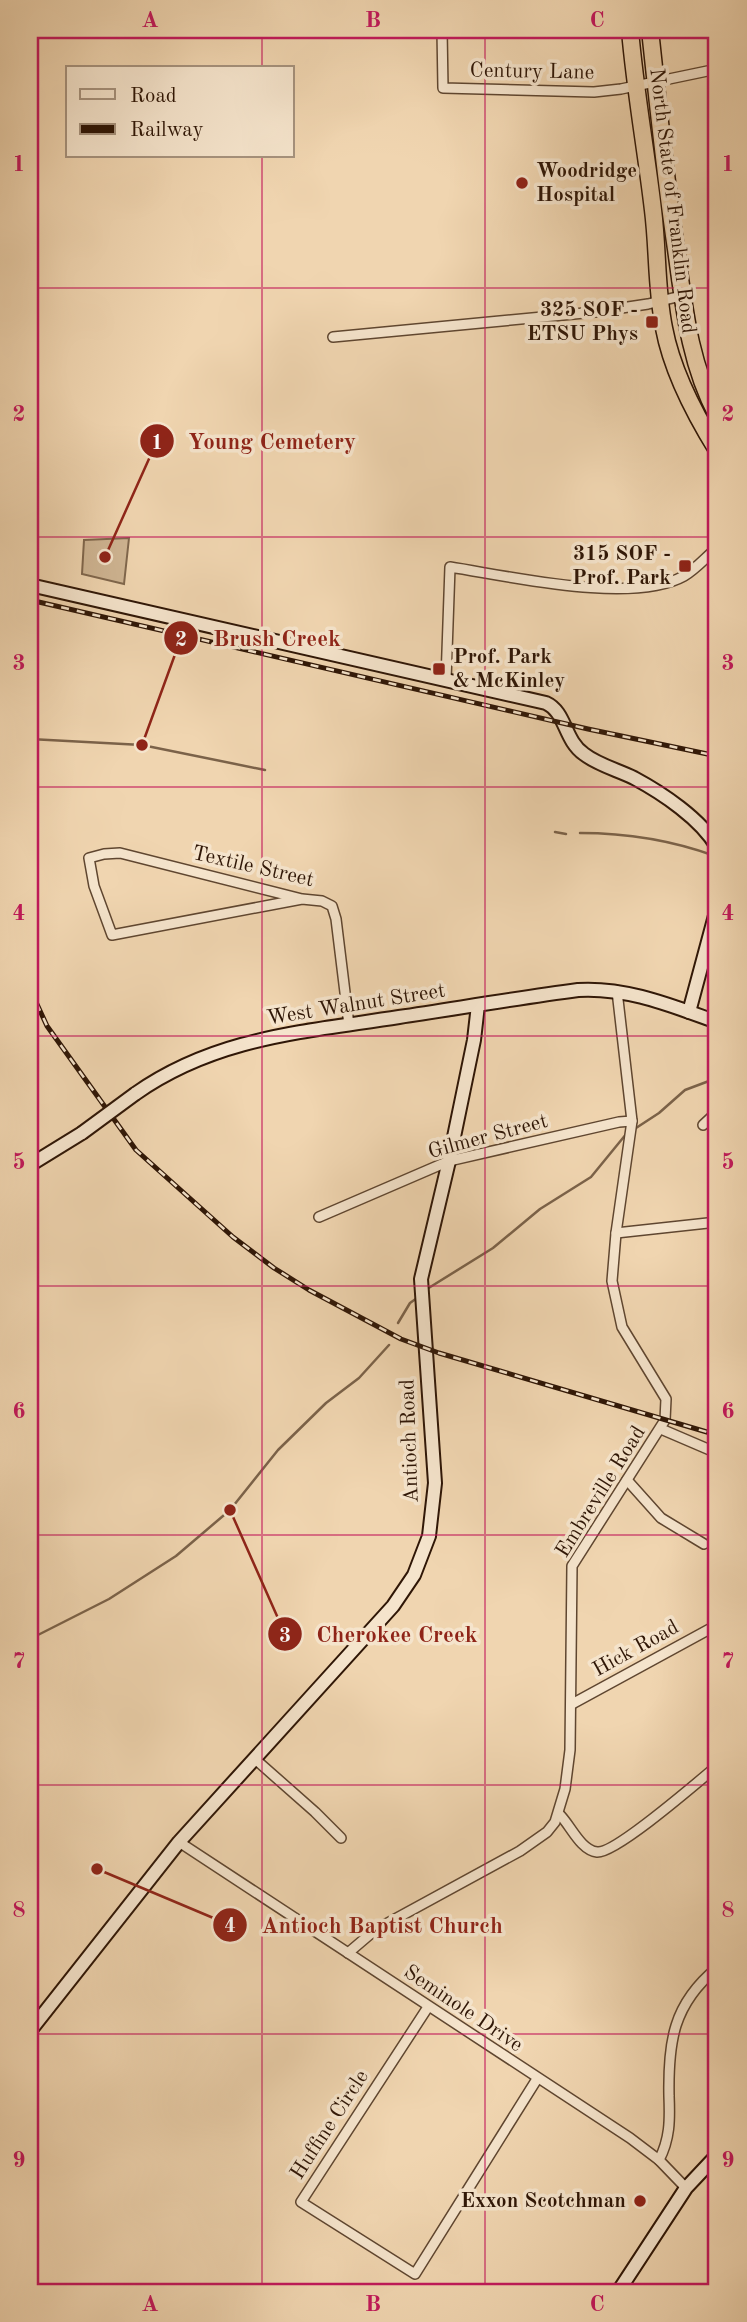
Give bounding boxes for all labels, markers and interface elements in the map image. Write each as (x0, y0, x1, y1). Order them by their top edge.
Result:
text: A (141, 9, 159, 32)
text: B (365, 9, 381, 32)
text: C (589, 9, 605, 32)
street label: Century Lane (469, 60, 595, 84)
legend (66, 66, 294, 158)
street label: North State of Franklin Road (645, 67, 699, 335)
text: Road (130, 86, 177, 107)
text: Railway (130, 120, 204, 141)
text: 1 (12, 153, 26, 176)
text: 1 (721, 153, 735, 176)
place label: Woodridge Hospital (536, 161, 637, 206)
marker: Woodridge Hospital (514, 175, 530, 191)
place label: 325 SOF - ETSU Phys (527, 300, 638, 345)
marker: 325 SOF - ETSU Phys (644, 314, 660, 330)
text: 2 (12, 403, 26, 426)
text: 2 (721, 403, 735, 426)
callout: Young Cemetery (139, 419, 370, 463)
text: Young Cemetery (188, 431, 356, 454)
text: 1 (151, 433, 163, 454)
place label: 315 SOF - Prof. Park (572, 544, 671, 589)
marker: 315 SOF - Prof. Park (677, 558, 693, 574)
callout: Brush Creek (164, 616, 355, 660)
text: Brush Creek (213, 628, 341, 651)
text: 2 (175, 630, 187, 651)
place label: Prof. Park & McKinley (453, 647, 565, 692)
text: 3 (12, 652, 26, 675)
text: 3 (721, 652, 735, 675)
marker: Prof. Park & McKinley (431, 661, 447, 677)
street label: Textile Street (190, 843, 316, 891)
text: 4 (12, 902, 26, 925)
text: 4 (721, 902, 735, 925)
street label: West Walnut Street (265, 980, 447, 1030)
street label: Gilmer Street (426, 1111, 550, 1163)
text: 5 (12, 1151, 26, 1174)
text: 5 (721, 1151, 735, 1174)
street label: Antioch Road (397, 1379, 423, 1503)
text: 6 (12, 1400, 26, 1423)
text: 6 (721, 1400, 735, 1423)
street label: Embreville Road (552, 1423, 650, 1561)
callout: Cherokee Creek (267, 1612, 491, 1656)
street label: Hick Road (589, 1617, 683, 1681)
text: Cherokee Creek (316, 1624, 478, 1647)
text: 3 (279, 1626, 291, 1647)
text: 7 (12, 1650, 26, 1673)
text: 7 (721, 1650, 735, 1673)
text: 8 (12, 1899, 26, 1922)
text: 8 (721, 1899, 735, 1922)
callout: Antioch Baptist Church (212, 1903, 517, 1947)
text: Antioch Baptist Church (261, 1915, 503, 1938)
text: 4 (224, 1916, 236, 1937)
street label: Seminole Drive (400, 1962, 526, 2056)
street label: Huffine Circle (287, 2067, 373, 2183)
text: 9 (12, 2149, 26, 2172)
text: 9 (721, 2149, 735, 2172)
place label: Exxon Scotchman (460, 2191, 626, 2212)
marker: Exxon Scotchman (632, 2193, 648, 2209)
text: A (141, 2293, 159, 2316)
text: B (365, 2293, 381, 2316)
text: C (589, 2293, 605, 2316)

